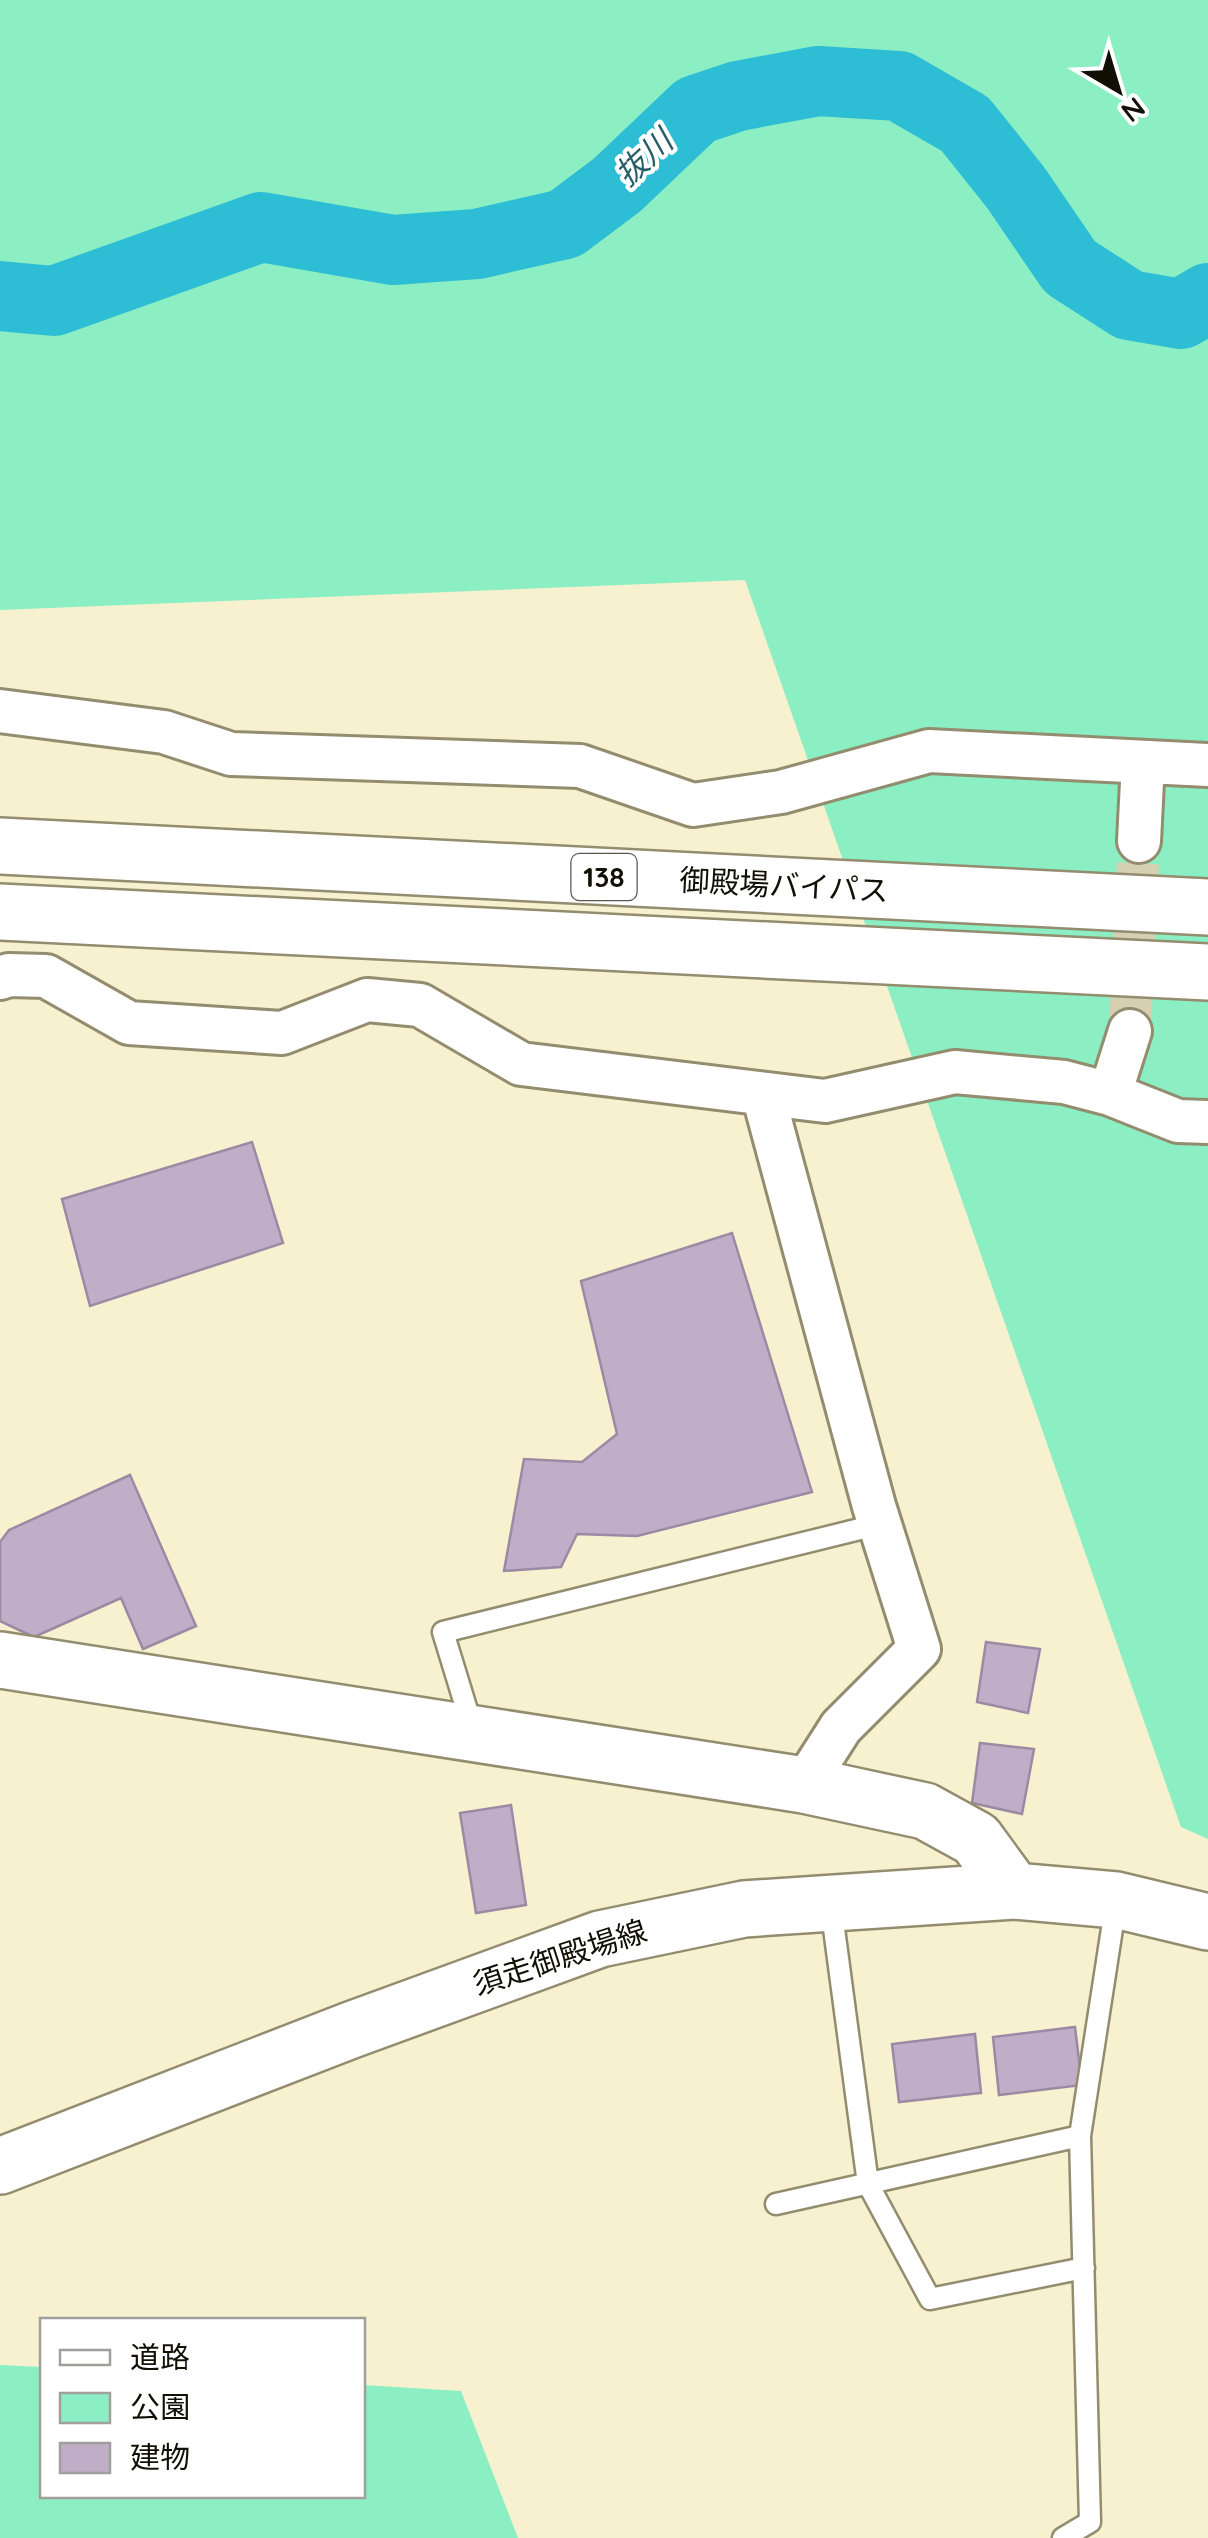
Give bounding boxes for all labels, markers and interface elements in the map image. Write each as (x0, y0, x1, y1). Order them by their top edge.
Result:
north arrow (1068, 40, 1168, 140)
text: N (1115, 90, 1153, 130)
water label: 抜川 (606, 119, 683, 194)
road number: 138 (572, 854, 636, 900)
street label: 御殿場バイパス (678, 861, 890, 909)
street label: 須走御殿場線 (468, 1911, 651, 2003)
legend (40, 2318, 365, 2498)
text: 道路 (130, 2338, 190, 2376)
text: 公園 (130, 2388, 190, 2426)
text: 建物 (130, 2438, 190, 2476)

